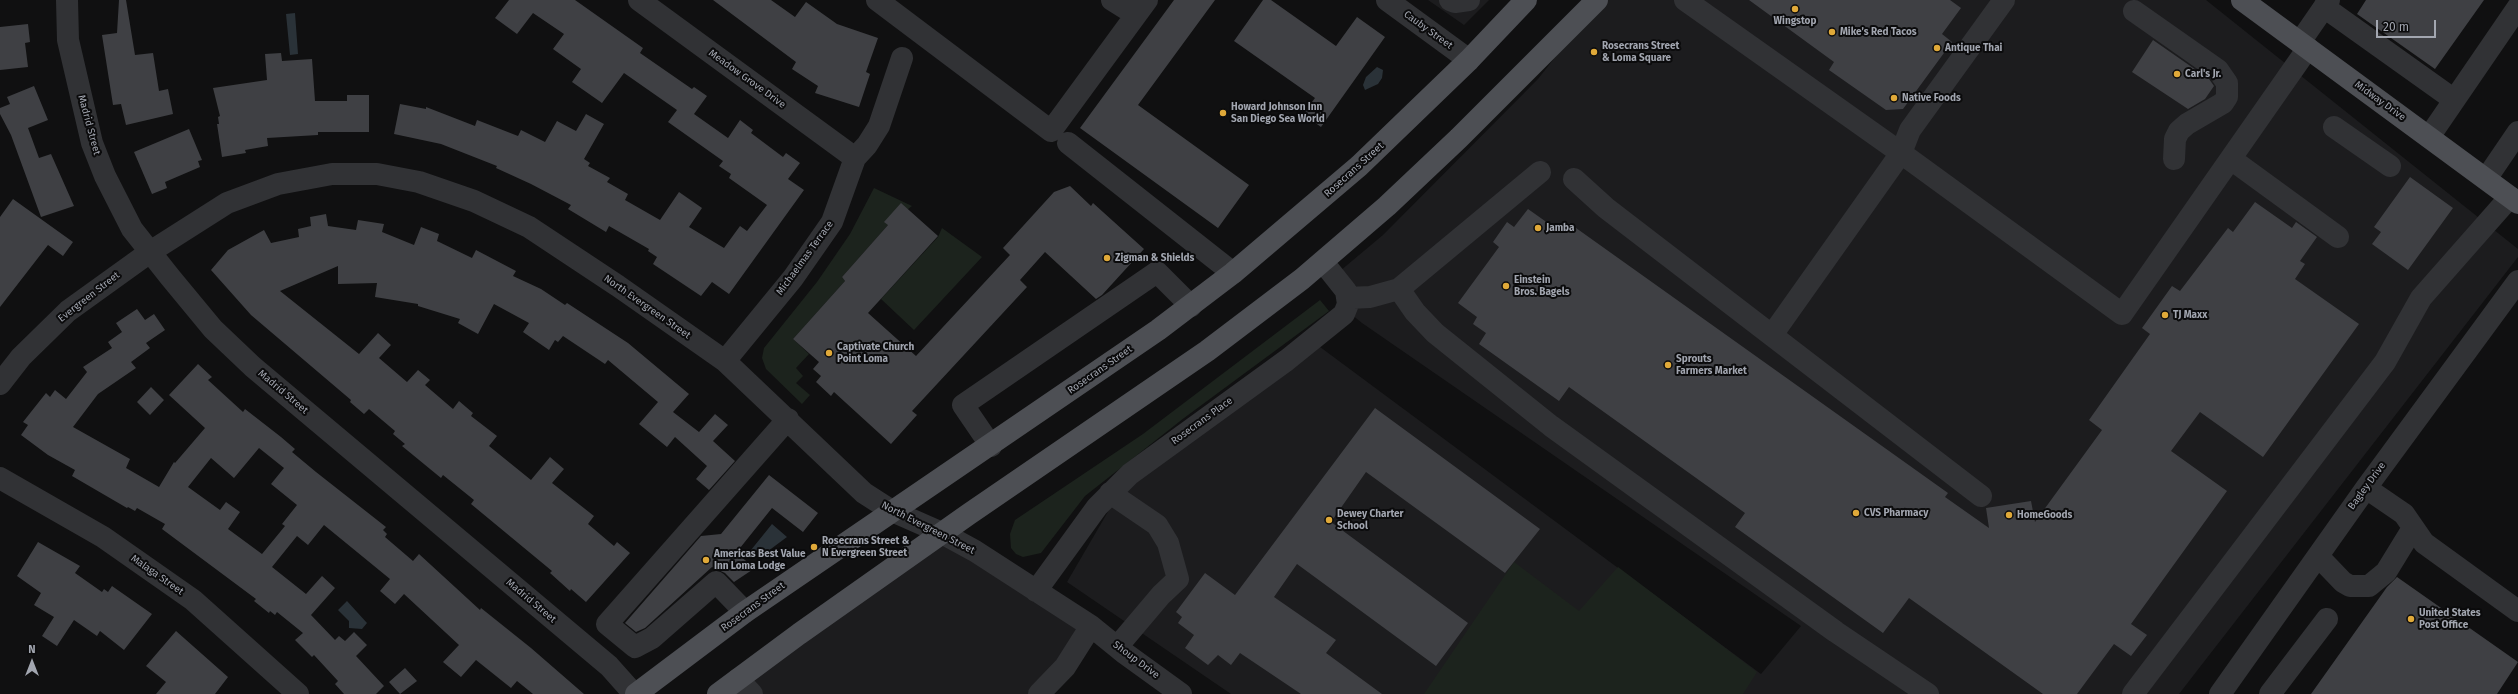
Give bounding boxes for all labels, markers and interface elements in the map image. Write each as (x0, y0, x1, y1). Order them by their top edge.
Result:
marker: Wingstop (1790, 4, 1800, 14)
street label: Cauby Street (1401, 8, 1455, 52)
scale bar (2378, 12, 2438, 38)
place label: Wingstop (1774, 15, 1816, 27)
text: 20 m (2383, 20, 2409, 34)
place label: Mike’s Red Tacos (1840, 26, 1917, 38)
marker: Mike’s Red Tacos (1827, 27, 1837, 37)
place label: Rosecrans Street & Loma Square (1602, 40, 1679, 64)
place label: Antique Thai (1945, 42, 2002, 54)
marker: Antique Thai (1932, 43, 1942, 53)
street label: Meadow Grove Drive (706, 47, 788, 111)
marker: Rosecrans Street & Loma Square (1589, 47, 1599, 57)
place label: Carl's Jr. (2185, 68, 2221, 80)
marker: Carl's Jr. (2172, 69, 2182, 79)
street label: Midway Drive (2352, 79, 2408, 123)
place label: Native Foods (1902, 92, 1961, 104)
marker: Native Foods (1889, 93, 1899, 103)
street label: Madrid Street (75, 94, 103, 156)
place label: Howard Johnson Inn San Diego Sea World (1231, 101, 1325, 124)
marker: Howard Johnson Inn San Diego Sea World (1218, 108, 1228, 118)
street label: Rosecrans Street (1322, 140, 1386, 200)
street label: Michaelmas Terrace (774, 218, 836, 298)
place label: Jamba (1546, 222, 1574, 234)
marker: Jamba (1533, 223, 1543, 233)
place label: Zigman & Shields (1115, 252, 1194, 264)
marker: Zigman & Shields (1102, 253, 1112, 263)
street label: Evergreen Street (56, 269, 122, 325)
street label: North Evergreen Street (601, 273, 693, 341)
place label: Einstein Bros. Bagels (1514, 274, 1569, 298)
marker: Einstein Bros. Bagels (1501, 281, 1511, 291)
place label: TJ Maxx (2173, 309, 2207, 321)
marker: TJ Maxx (2160, 310, 2170, 320)
place label: Captivate Church Point Loma (837, 341, 914, 364)
street label: Rosecrans Street (1065, 343, 1135, 397)
marker: Captivate Church Point Loma (824, 348, 834, 358)
place label: Sprouts Farmers Market (1676, 353, 1747, 376)
marker: Sprouts Farmers Market (1663, 360, 1673, 370)
street label: Madrid Street (256, 368, 310, 416)
street label: Rosecrans Place (1169, 395, 1235, 447)
street label: Bagley Drive (2346, 460, 2388, 512)
street label: North Evergreen Street (879, 499, 977, 557)
place label: CVS Pharmacy (1864, 507, 1928, 519)
place label: Dewey Charter School (1337, 508, 1404, 532)
marker: CVS Pharmacy (1851, 508, 1861, 518)
place label: HomeGoods (2017, 509, 2072, 521)
marker: HomeGoods (2004, 510, 2014, 520)
marker: Dewey Charter School (1324, 515, 1334, 525)
place label: Rosecrans Street & N Evergreen Street (822, 535, 909, 558)
marker: Rosecrans Street & N Evergreen Street (809, 542, 819, 552)
place label: Americas Best Value Inn Loma Lodge (714, 548, 806, 572)
street label: Malaga Street (128, 552, 186, 598)
marker: Americas Best Value Inn Loma Lodge (701, 555, 711, 565)
street label: Madrid Street (504, 577, 558, 625)
street label: Rosecrans Street (719, 580, 787, 634)
place label: United States Post Office (2419, 607, 2481, 630)
marker: United States Post Office (2406, 614, 2416, 624)
street label: Shoup Drive (1110, 639, 1162, 681)
north arrow (12, 642, 52, 682)
text: N (28, 643, 36, 656)

